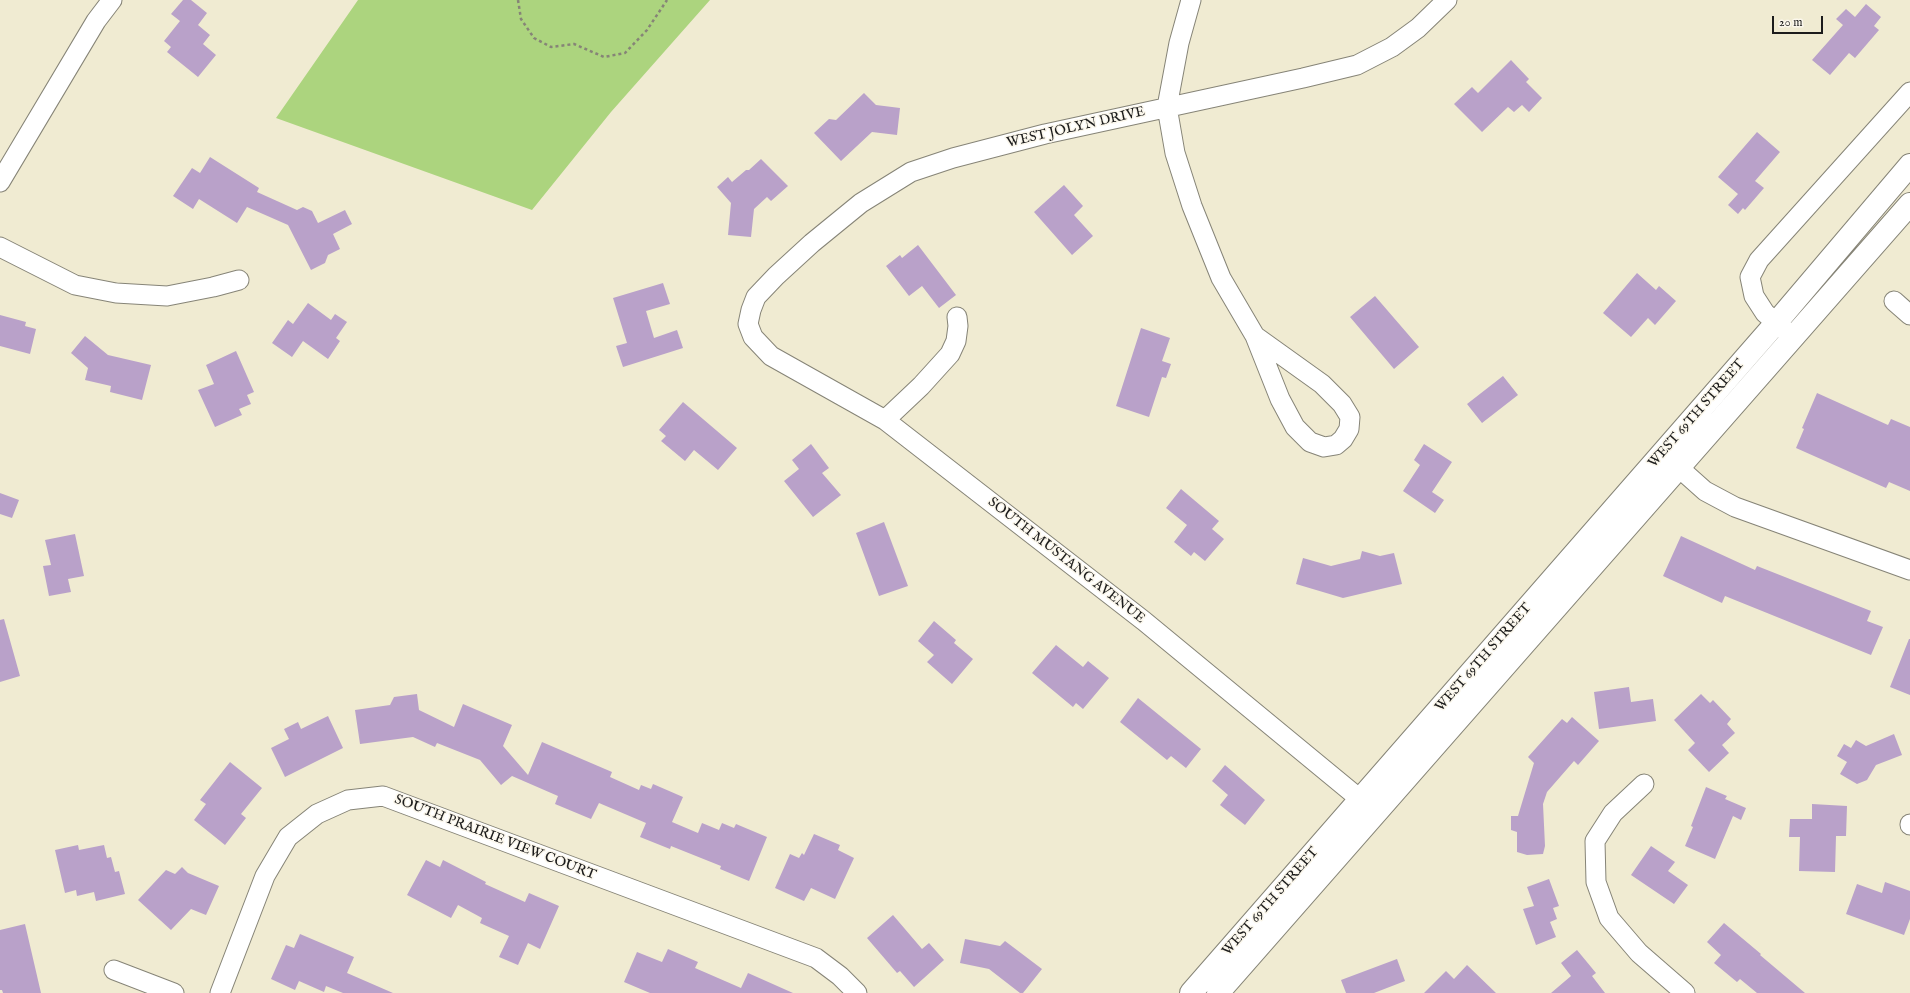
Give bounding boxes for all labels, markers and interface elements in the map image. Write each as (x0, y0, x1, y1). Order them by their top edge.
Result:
scale bar (1774, 8, 1825, 34)
text: 20 m (1779, 15, 1802, 30)
street label: WEST JOLYN DRIVE (1005, 104, 1147, 152)
street label: WEST 69TH STREET (1645, 356, 1749, 472)
street label: SOUTH MUSTANG AVENUE (984, 494, 1148, 628)
street label: WEST 69TH STREET (1432, 600, 1536, 716)
street label: SOUTH PRAIRIE VIEW COURT (392, 792, 598, 884)
street label: WEST 69TH STREET (1219, 844, 1323, 960)

